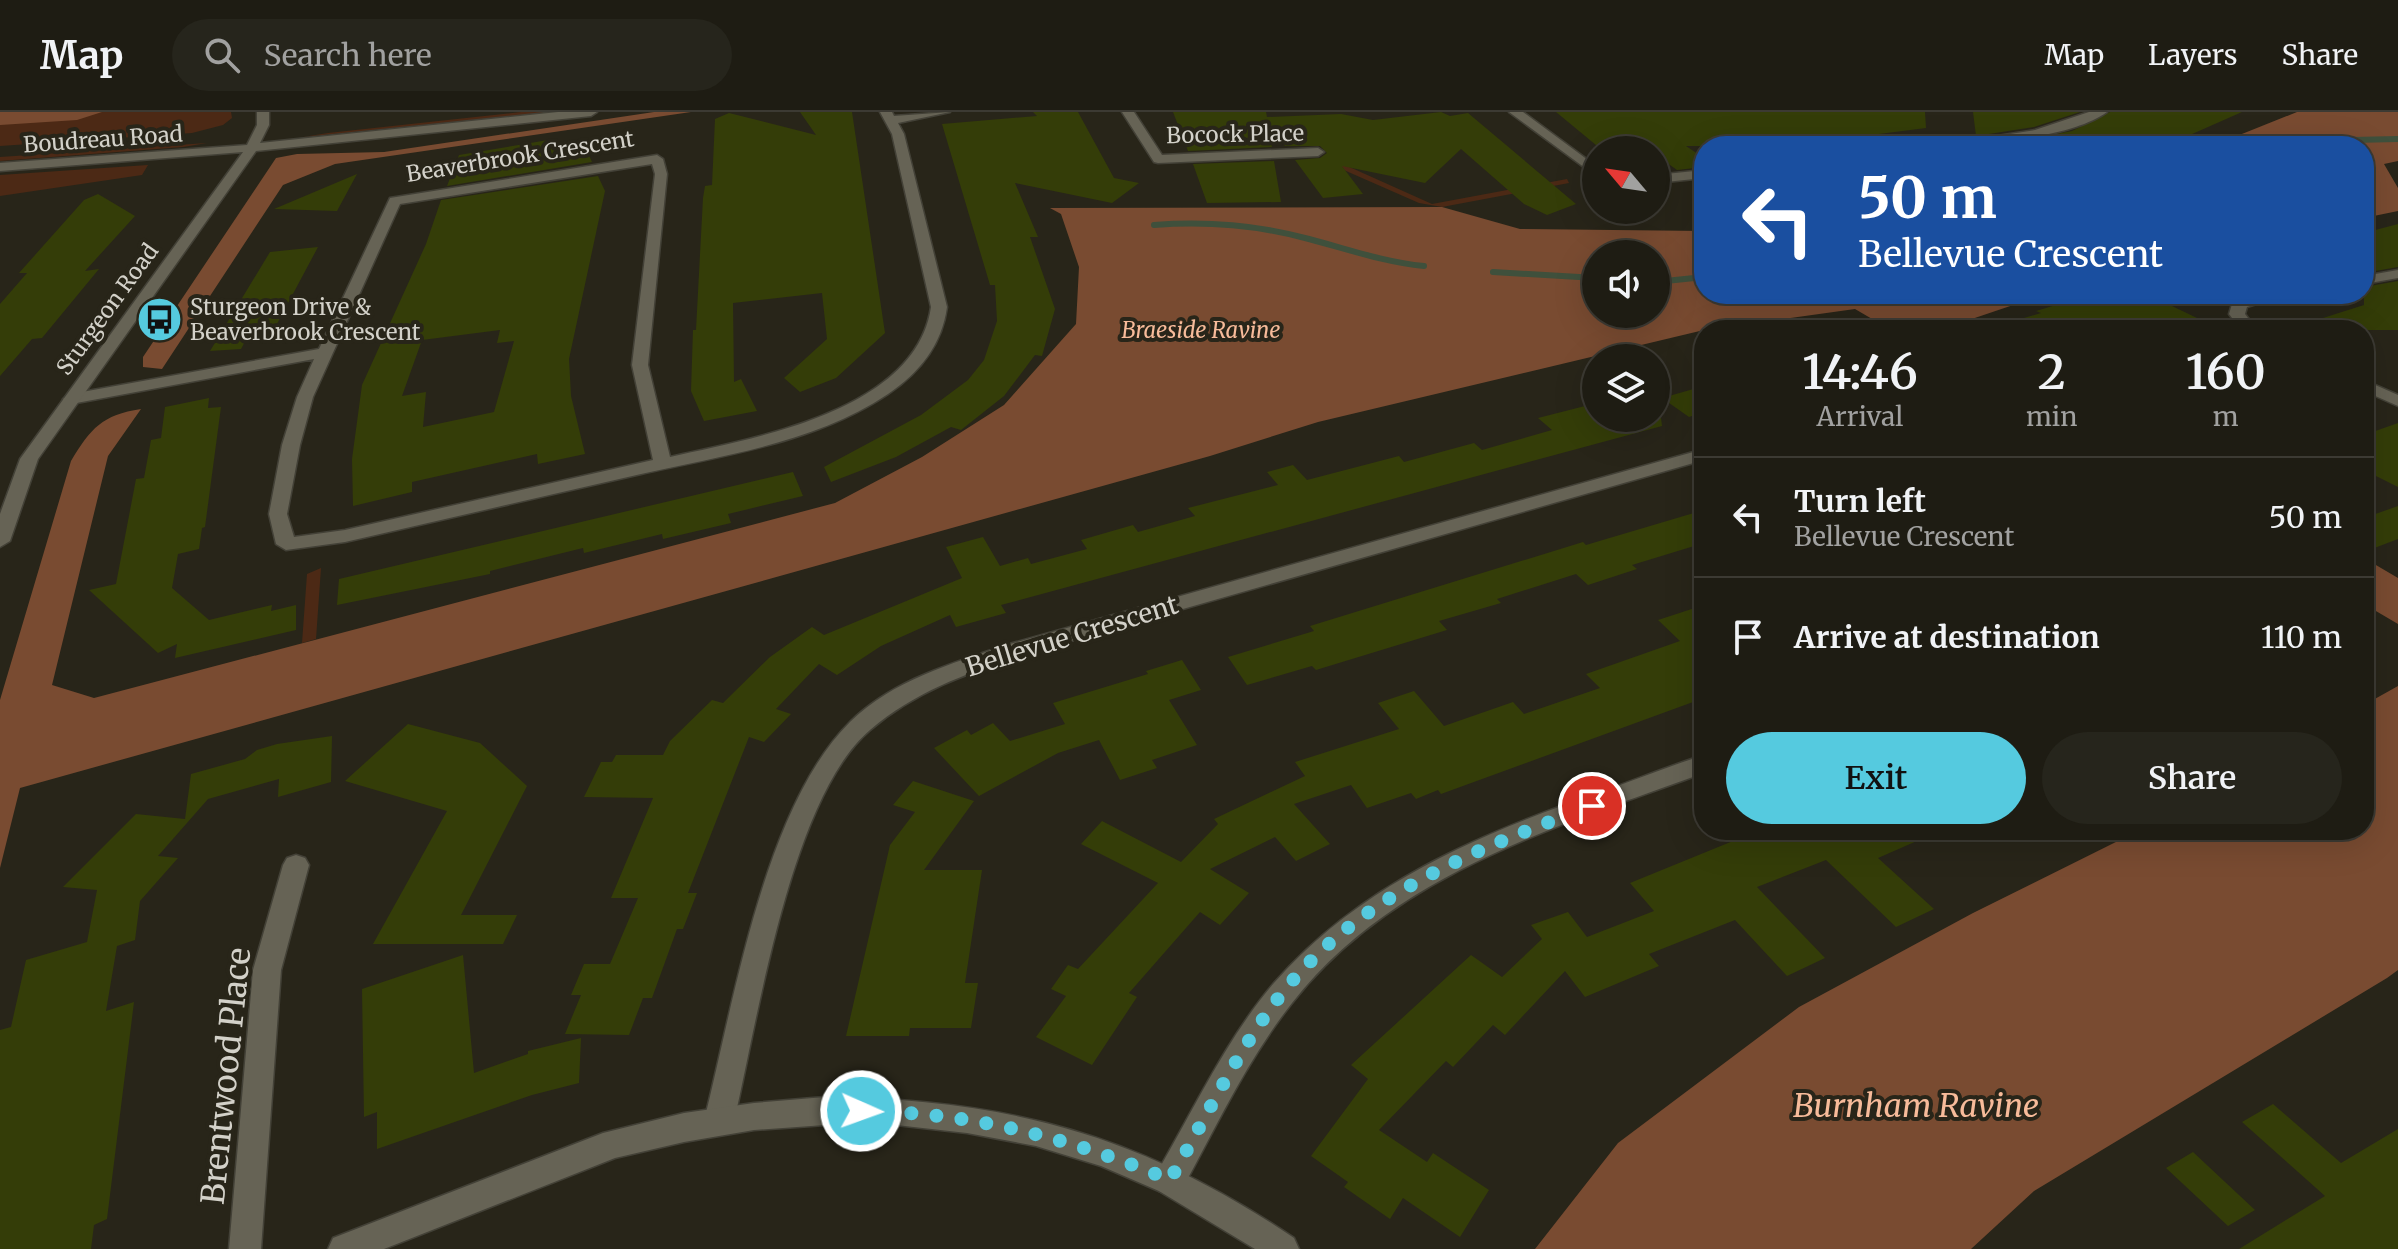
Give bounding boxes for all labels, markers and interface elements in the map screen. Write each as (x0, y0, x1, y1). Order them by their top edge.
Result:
search box (172, 19, 732, 91)
text: Map (40, 32, 124, 79)
icon: search (200, 33, 244, 77)
text: Search here (264, 36, 432, 74)
text: Map (2044, 37, 2104, 73)
text: Layers (2148, 37, 2237, 73)
text: Share (2281, 37, 2358, 73)
street label: Boudreau Road (22, 119, 184, 159)
street label: Bocock Place (1166, 119, 1304, 149)
street label: Beaverbrook Crescent (404, 124, 636, 188)
north arrow (1582, 136, 1670, 224)
map controls (1582, 136, 1670, 432)
text: 50 m (1858, 163, 1997, 233)
icon: left (1726, 168, 1830, 272)
text: Bellevue Crescent (1858, 232, 2163, 277)
street label: Sturgeon Road (50, 238, 164, 380)
button: sound (1582, 240, 1670, 328)
place label: Sturgeon Drive & Beaverbrook Crescent (190, 293, 421, 346)
bus stop icon: Sturgeon Drive & Beaverbrook Crescent (135, 296, 183, 344)
park label: Braeside Ravine (1122, 316, 1280, 344)
text: 14:46 (1802, 342, 1918, 402)
text: 2 (2037, 342, 2066, 402)
text: 160 (2185, 342, 2266, 402)
button: layers (1582, 344, 1670, 432)
text: Arrival (1817, 400, 1903, 433)
text: min (2026, 400, 2077, 433)
text: m (2213, 400, 2239, 433)
text: Turn left (1794, 482, 1926, 520)
icon: left (1726, 495, 1770, 539)
text: 50 m (2269, 498, 2342, 536)
text: Bellevue Crescent (1794, 520, 2014, 553)
street label: Bellevue Crescent (962, 588, 1182, 684)
icon: arrive (1726, 615, 1770, 659)
text: Arrive at destination (1794, 618, 2100, 656)
text: 110 m (2261, 618, 2342, 656)
button: Exit (1726, 732, 2026, 824)
button: Share (2042, 732, 2342, 824)
pin (1558, 772, 1626, 840)
icon: arrive (1570, 784, 1614, 828)
street label: Brentwood Place (193, 946, 259, 1206)
position arrow (819, 1069, 903, 1153)
park label: Burnham Ravine (1793, 1086, 2039, 1126)

